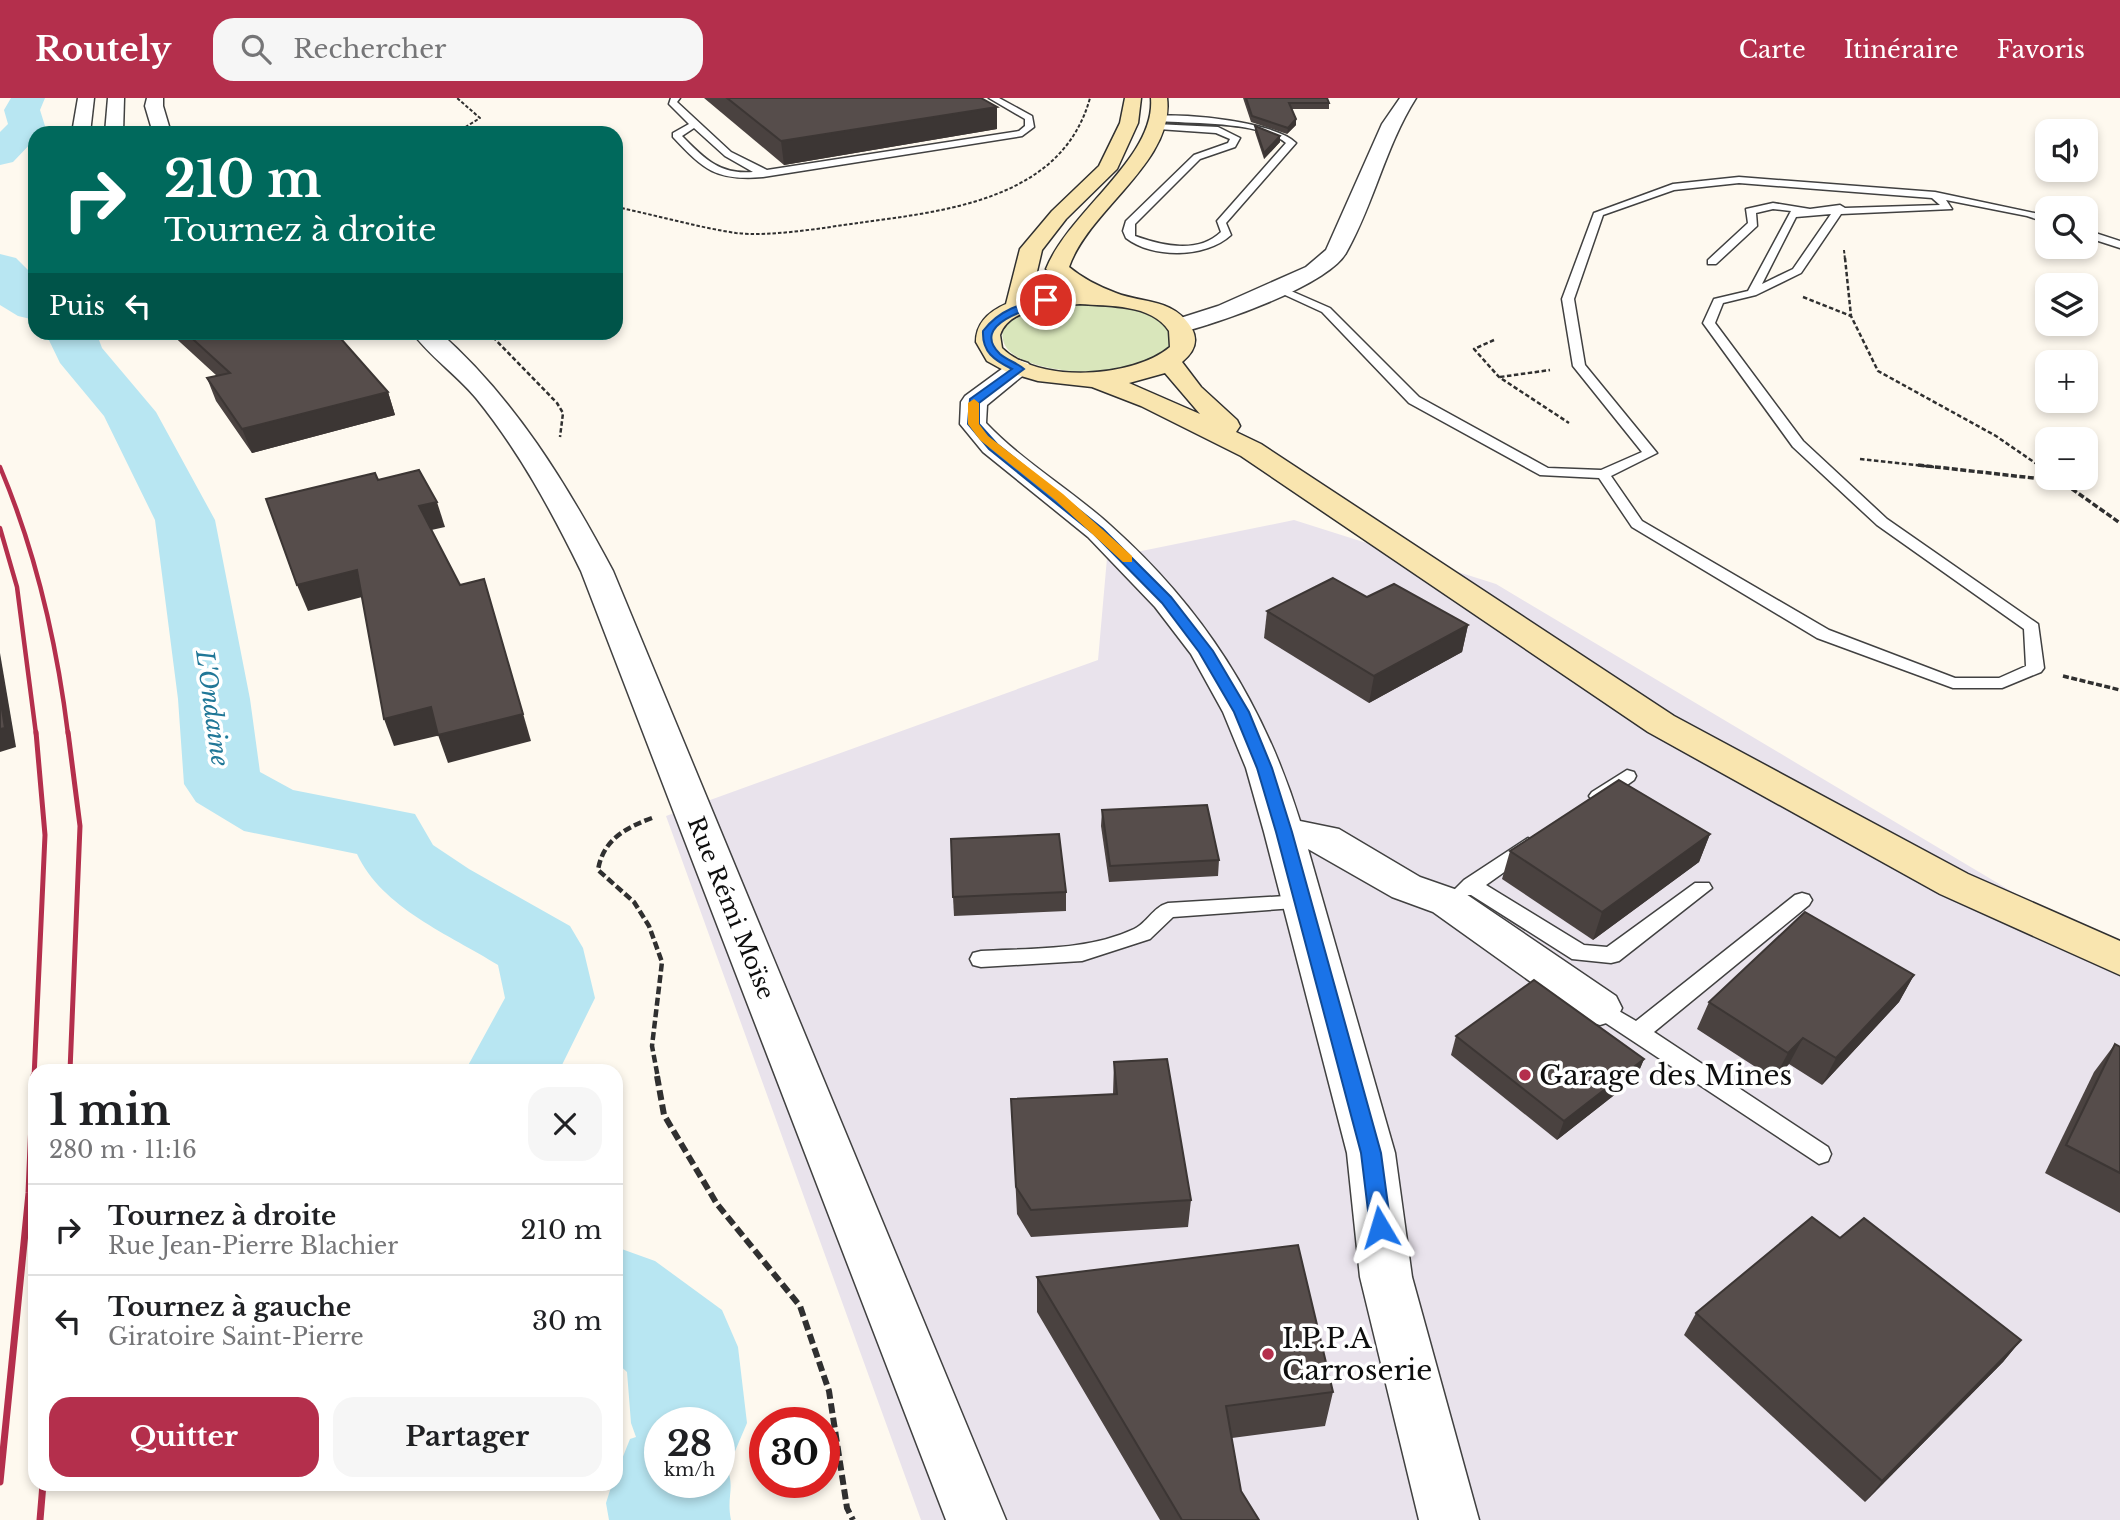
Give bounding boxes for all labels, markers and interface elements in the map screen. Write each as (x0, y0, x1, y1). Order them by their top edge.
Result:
search box (213, 18, 703, 81)
text: Routely (35, 29, 171, 70)
icon: search (237, 30, 275, 68)
text: Rechercher (293, 33, 446, 65)
text: Carte (1739, 35, 1806, 64)
text: Itinéraire (1844, 35, 1959, 64)
text: Favoris (1997, 35, 2085, 64)
map controls (2035, 119, 2098, 490)
button: sound (2035, 119, 2098, 182)
text: 210 m (164, 149, 322, 210)
icon: right (49, 154, 140, 245)
button: search (2035, 196, 2098, 259)
text: Tournez à droite (164, 210, 437, 250)
pin (1016, 270, 1076, 330)
button: layers (2035, 273, 2098, 336)
icon: arrive (1027, 281, 1065, 319)
icon: left (119, 287, 157, 325)
text: Puis (49, 290, 105, 322)
button: + (2035, 350, 2098, 413)
button: − (2035, 427, 2098, 490)
water label: L'Ondaine (190, 647, 235, 768)
street label: Rue Rémi Moïse (682, 813, 780, 1003)
place label: Garage des Mines (1539, 1058, 1792, 1093)
marker: Garage des Mines (1517, 1067, 1533, 1083)
text: 1 min (49, 1084, 171, 1136)
button: close (528, 1087, 602, 1161)
text: 280 m · 11:16 (49, 1136, 197, 1164)
position arrow (1343, 1190, 1417, 1264)
text: Tournez à droite (108, 1200, 336, 1232)
icon: right (49, 1211, 87, 1249)
text: 210 m (520, 1214, 602, 1246)
text: Rue Jean-Pierre Blachier (108, 1232, 398, 1260)
text: Tournez à gauche (108, 1291, 351, 1323)
icon: left (49, 1302, 87, 1340)
text: 30 m (532, 1305, 602, 1337)
place label: I.P.P.A Carroserie (1282, 1321, 1432, 1388)
text: Giratoire Saint-Pierre (108, 1323, 364, 1351)
marker: I.P.P.A Carroserie (1260, 1346, 1276, 1362)
button: Quitter (49, 1397, 319, 1477)
button: Partager (333, 1397, 602, 1477)
speed limit sign: 30 (749, 1407, 840, 1498)
text: 28 (667, 1422, 712, 1465)
text: km/h (664, 1459, 715, 1481)

